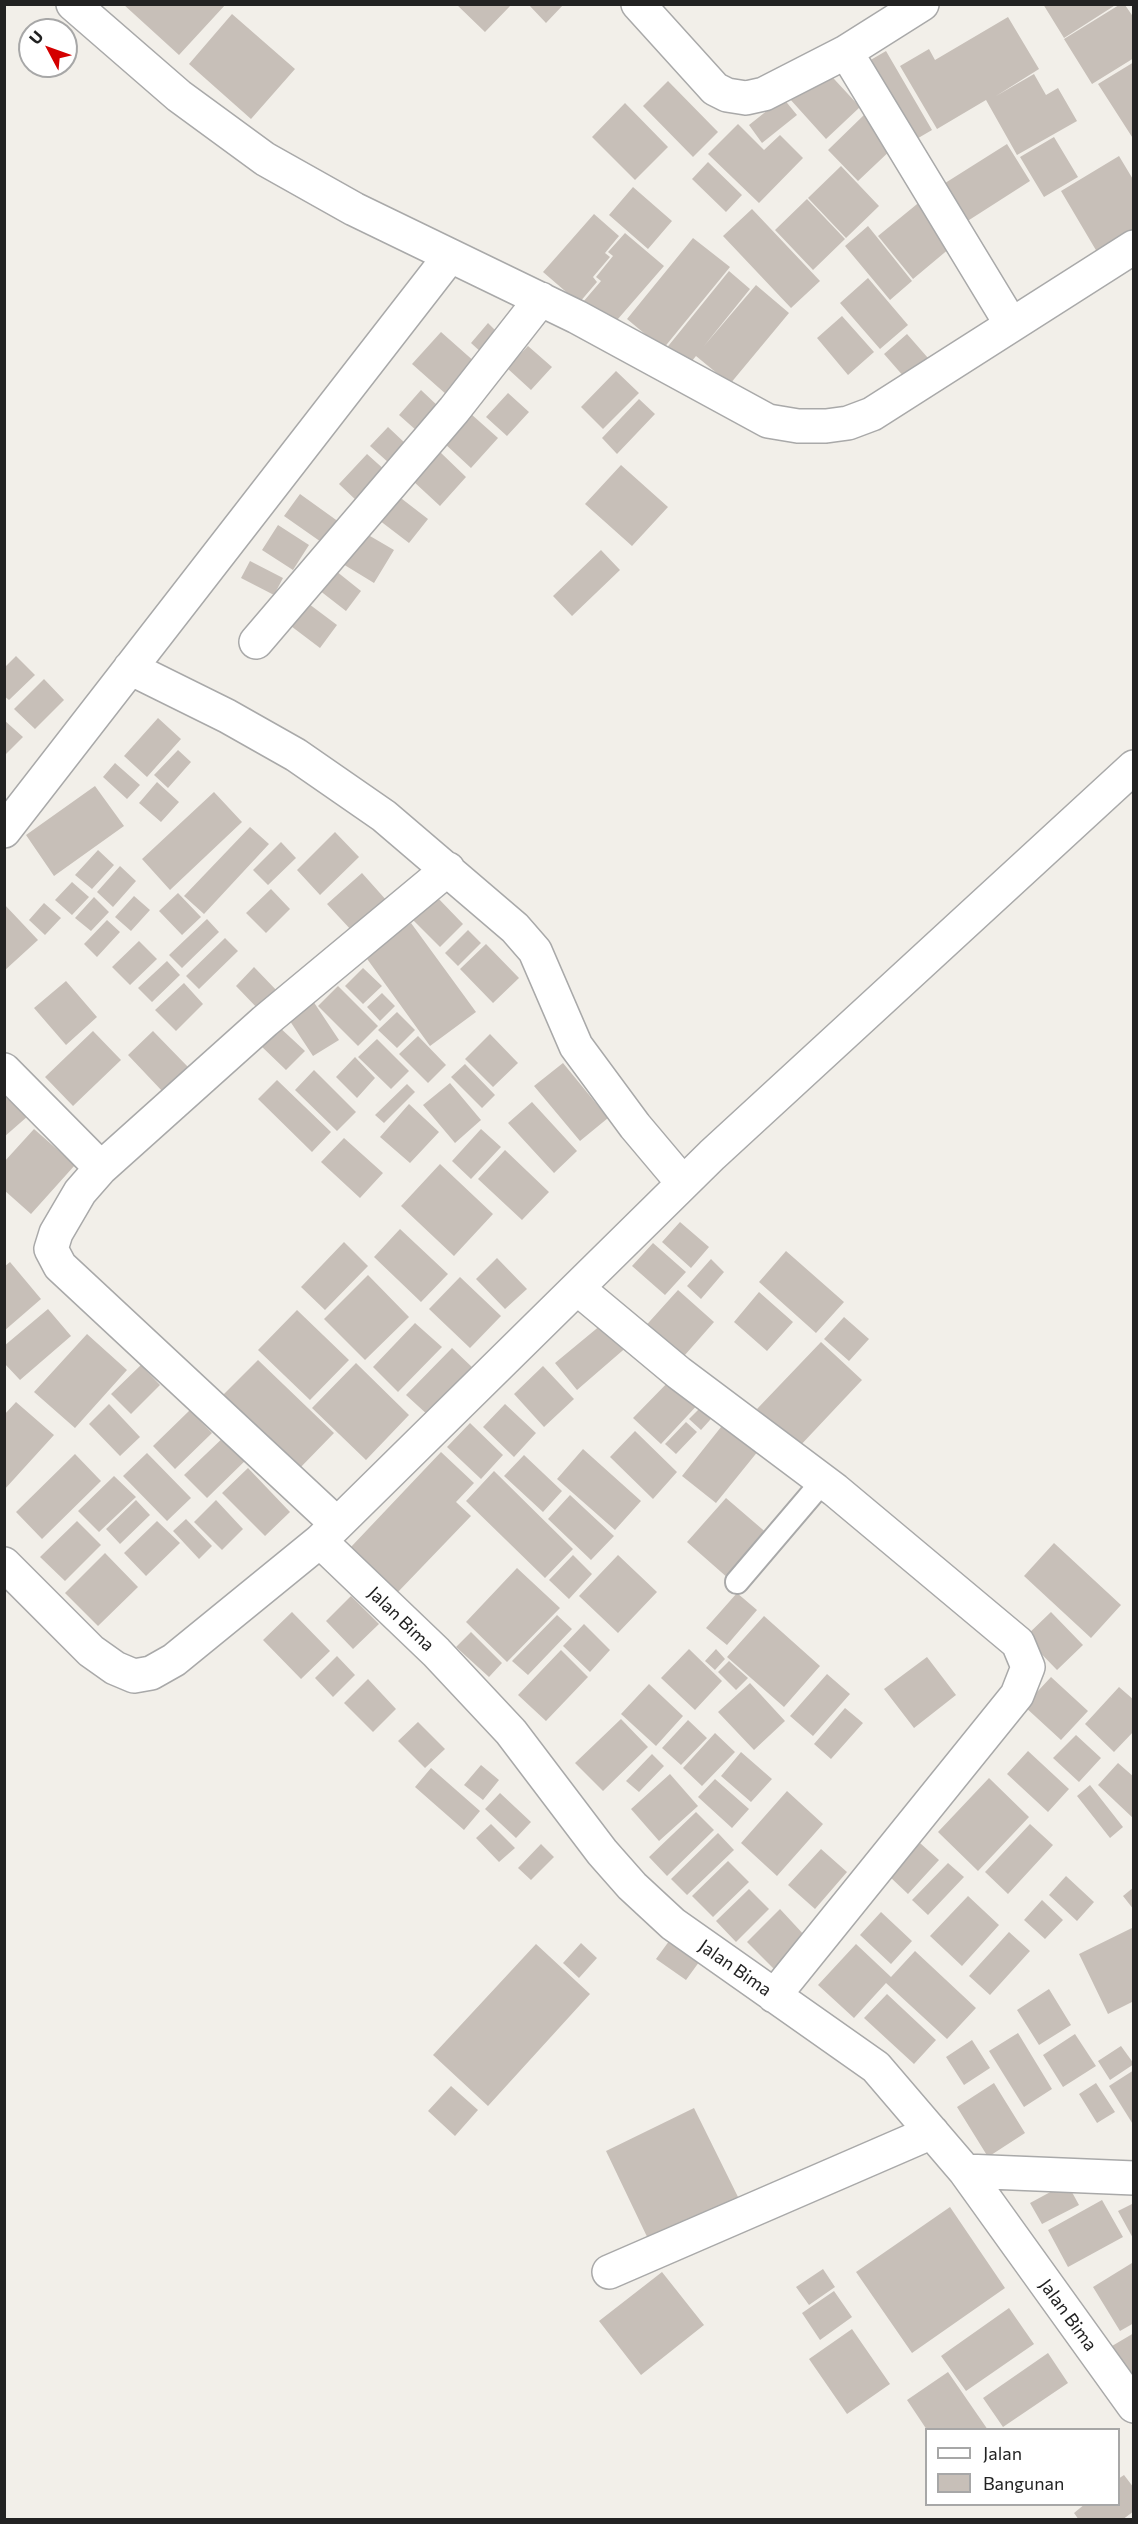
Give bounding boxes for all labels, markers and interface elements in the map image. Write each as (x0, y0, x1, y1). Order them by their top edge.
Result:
north arrow (18, 18, 78, 78)
text: U (25, 27, 47, 48)
street label: Jalan Bima (363, 1582, 439, 1656)
street label: Jalan Bima (694, 1935, 776, 2001)
street label: Jalan Bima (1035, 2275, 1101, 2355)
legend (925, 2428, 1120, 2506)
text: Jalan (983, 2442, 1022, 2464)
text: Bangunan (983, 2472, 1064, 2494)

